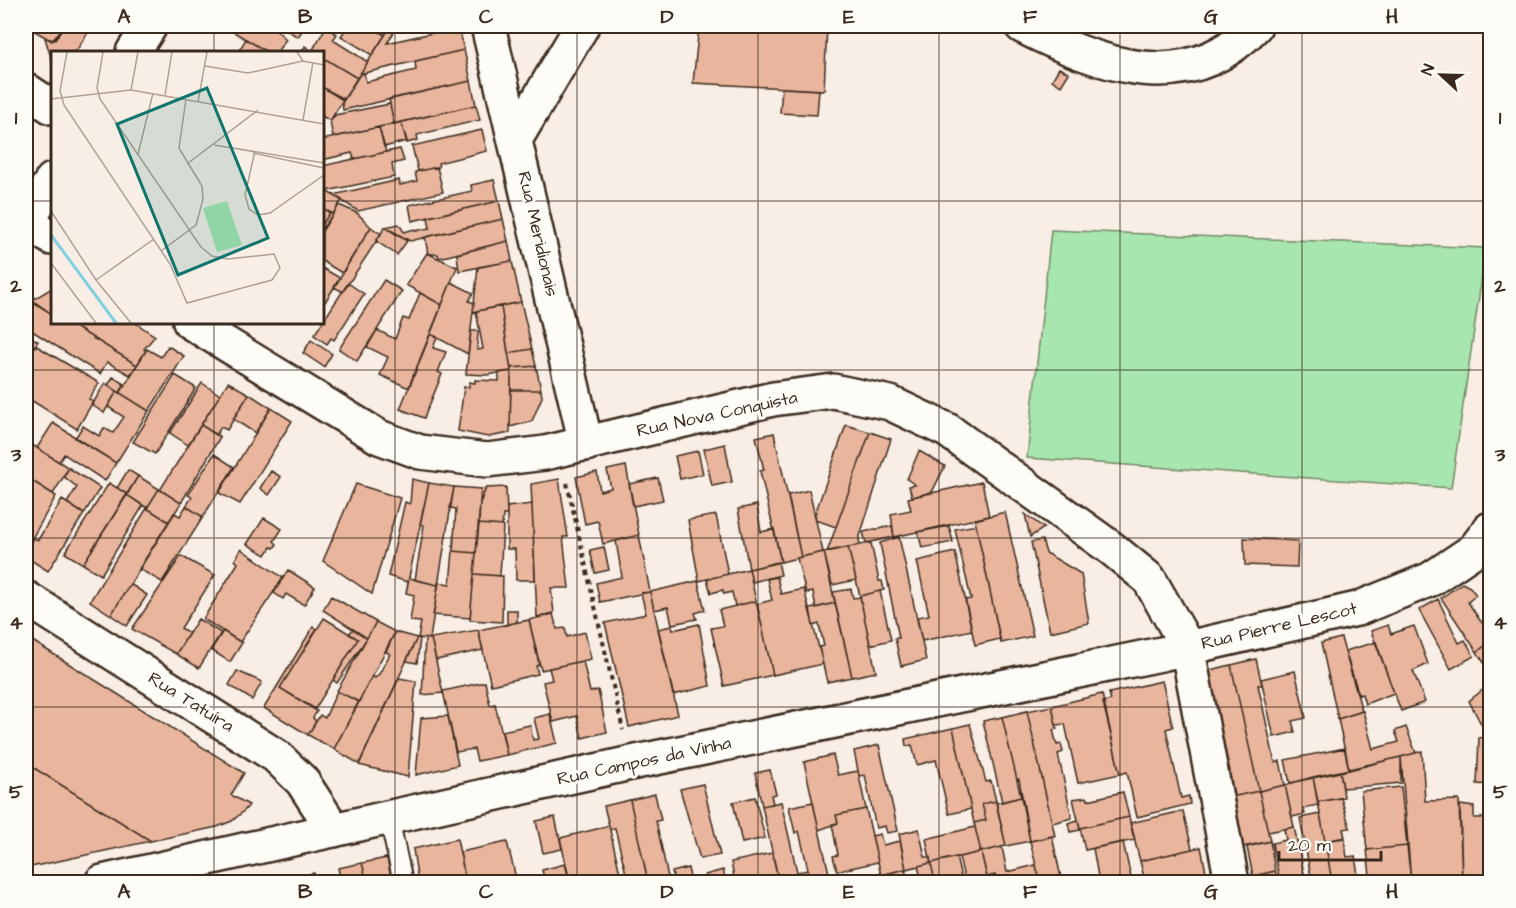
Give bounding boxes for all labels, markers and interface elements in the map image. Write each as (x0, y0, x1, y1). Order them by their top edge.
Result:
text: A (118, 3, 131, 31)
text: B (298, 3, 313, 31)
text: C (479, 3, 494, 31)
text: D (661, 3, 674, 31)
text: E (843, 3, 855, 31)
text: F (1023, 3, 1038, 31)
text: G (1204, 3, 1218, 31)
text: H (1386, 3, 1398, 31)
north arrow (1411, 45, 1471, 105)
inset map (51, 51, 324, 324)
text: N (1416, 61, 1440, 79)
text: 1 (15, 104, 18, 132)
text: 1 (1499, 104, 1502, 132)
street label: Rua Meridionais (511, 169, 565, 299)
text: 2 (9, 272, 22, 300)
text: 2 (1493, 272, 1506, 300)
street label: Rua Nova Conquista (634, 385, 800, 443)
text: 3 (10, 441, 22, 469)
text: 3 (1494, 441, 1506, 469)
street label: Rua Pierre Lescot (1199, 596, 1360, 656)
text: 4 (9, 609, 23, 637)
text: 4 (1493, 609, 1507, 637)
street label: Rua Tatuíra (143, 666, 239, 738)
street label: Rua Campos da Vinha (555, 730, 733, 792)
text: 5 (9, 778, 24, 806)
text: 5 (1493, 778, 1508, 806)
scale bar (1279, 824, 1381, 862)
text: 20 m (1288, 833, 1331, 858)
text: A (118, 878, 131, 906)
text: B (298, 878, 313, 906)
text: C (479, 878, 494, 906)
text: D (661, 878, 674, 906)
text: E (843, 878, 855, 906)
text: F (1023, 878, 1038, 906)
text: G (1204, 878, 1218, 906)
text: H (1386, 878, 1398, 906)

